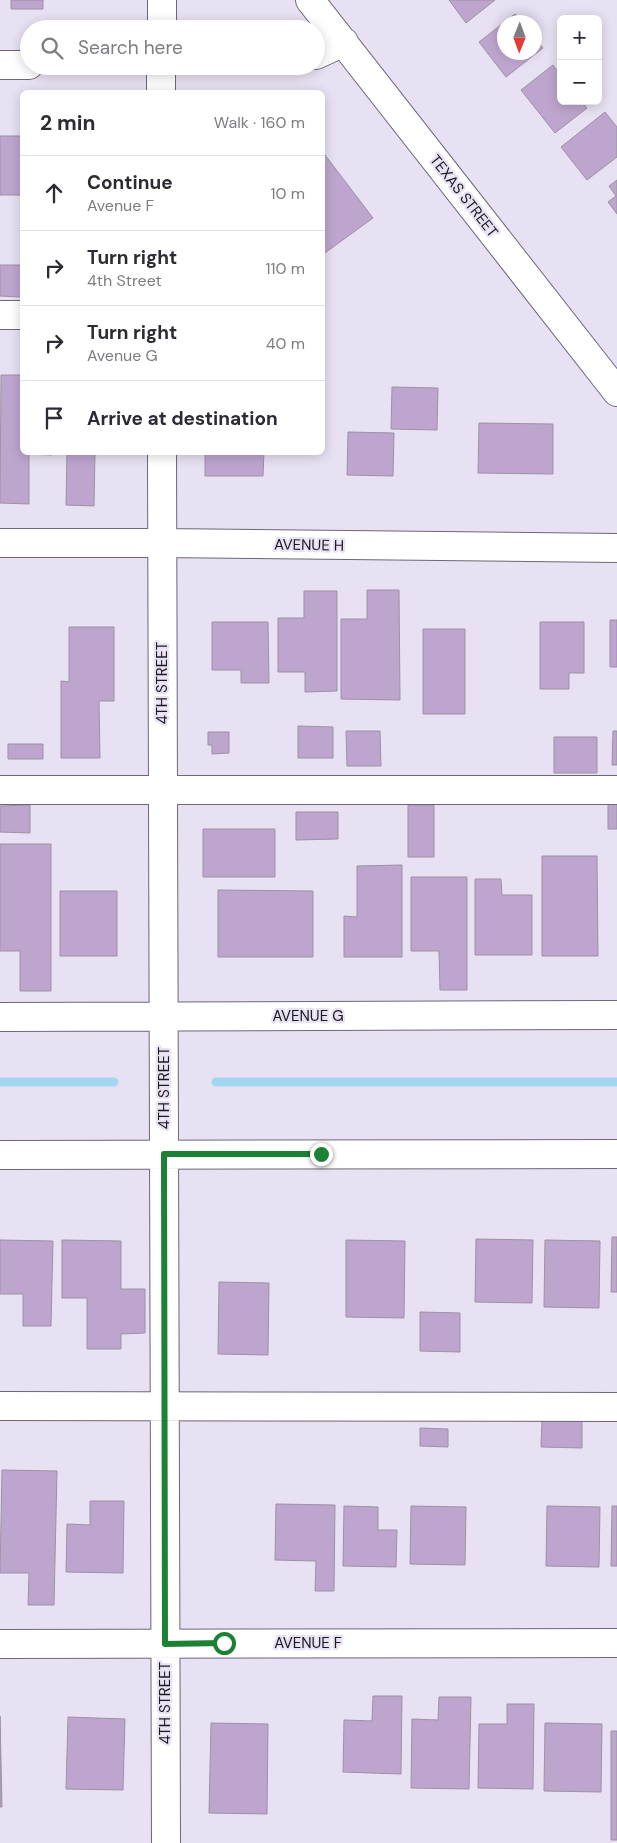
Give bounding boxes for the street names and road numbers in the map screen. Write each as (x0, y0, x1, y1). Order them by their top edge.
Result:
street label: TEXAS STREET (425, 151, 503, 241)
street label: AVENUE H (274, 534, 344, 556)
street label: 4TH STREET (152, 642, 172, 724)
street label: AVENUE G (272, 1006, 344, 1026)
street label: 4TH STREET (154, 1047, 174, 1129)
street label: AVENUE F (274, 1633, 342, 1653)
street label: 4TH STREET (155, 1662, 175, 1744)

